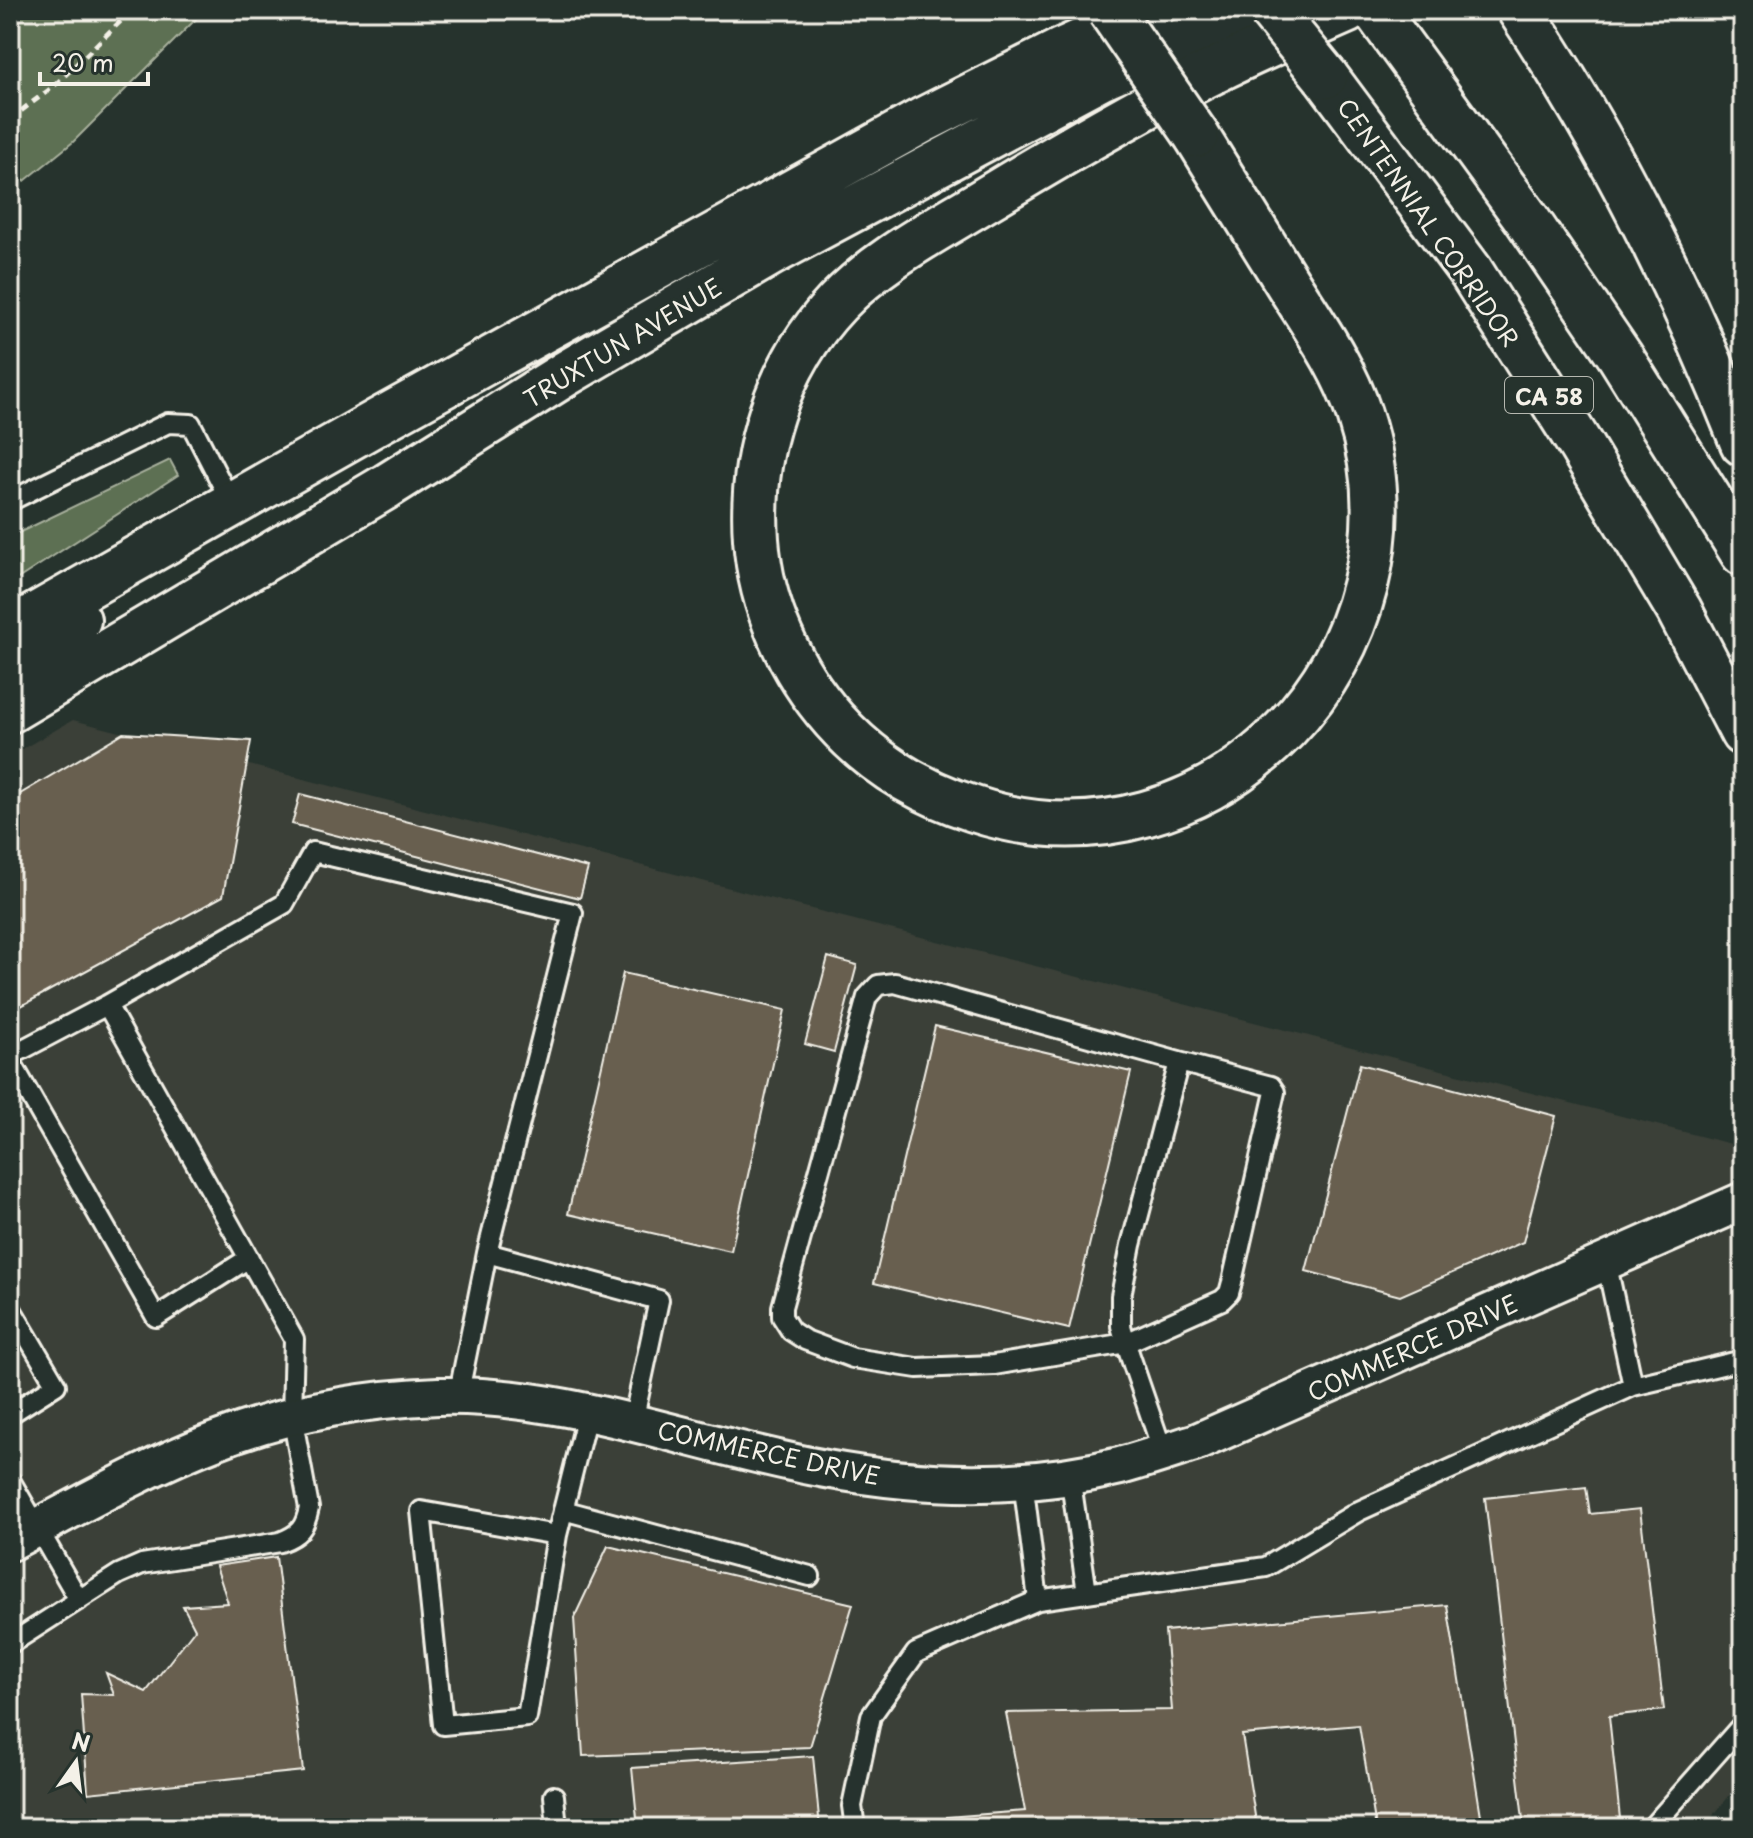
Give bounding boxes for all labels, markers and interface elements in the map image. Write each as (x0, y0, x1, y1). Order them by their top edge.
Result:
scale bar (40, 36, 148, 86)
text: 20 m (52, 44, 114, 80)
street label: CENTENNIAL CORRIDOR (1329, 90, 1529, 354)
street label: TRUXTUN AVENUE (516, 268, 728, 416)
road number: CA 58 (1505, 377, 1593, 413)
street label: COMMERCE DRIVE (1301, 1284, 1523, 1410)
street label: COMMERCE DRIVE (654, 1411, 884, 1493)
north arrow (36, 1722, 116, 1802)
text: N (69, 1723, 94, 1759)

